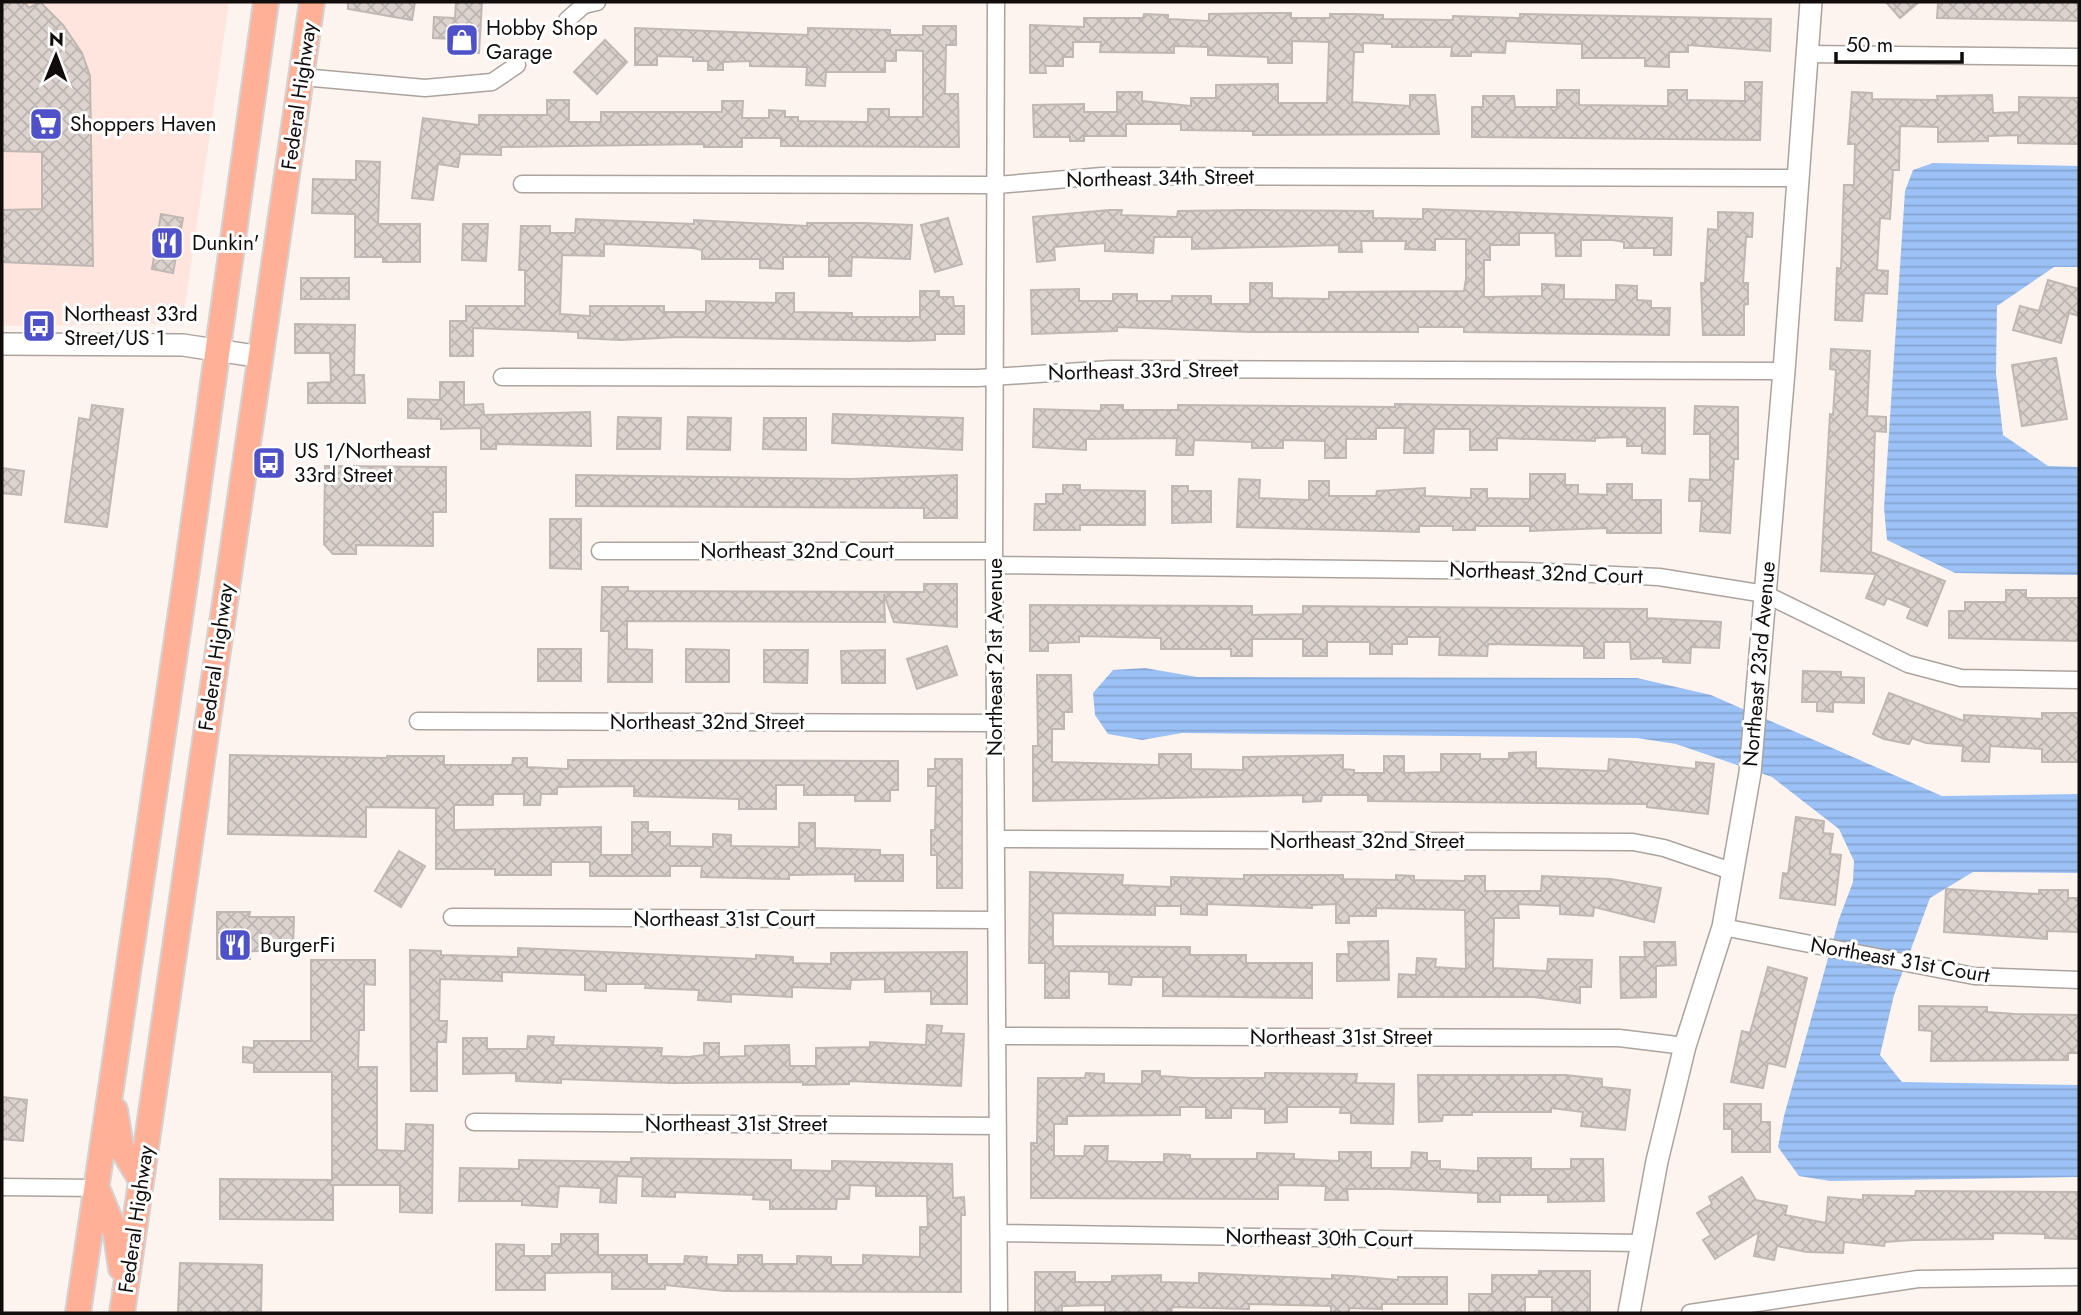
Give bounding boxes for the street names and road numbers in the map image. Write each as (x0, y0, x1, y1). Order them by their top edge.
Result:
street label: Federal Highway (274, 19, 324, 172)
street label: Northeast 34th Street (1066, 161, 1254, 195)
street label: Northeast 33rd Street (1048, 354, 1238, 388)
street label: Northeast 32nd Court (700, 536, 894, 566)
street label: Northeast 32nd Court (1449, 555, 1643, 591)
street label: Northeast 21st Avenue (980, 558, 1010, 756)
street label: Northeast 23rd Avenue (1735, 560, 1783, 768)
street label: Federal Highway (191, 580, 241, 733)
street label: Northeast 32nd Street (610, 707, 804, 737)
street label: Northeast 32nd Street (1270, 826, 1464, 856)
street label: Northeast 31st Court (633, 904, 815, 934)
street label: Northeast 31st Court (1808, 929, 1992, 991)
street label: Northeast 31st Street (1250, 1022, 1432, 1052)
street label: Northeast 31st Street (645, 1109, 827, 1139)
street label: Federal Highway (111, 1142, 161, 1295)
street label: Northeast 30th Court (1225, 1221, 1413, 1255)

